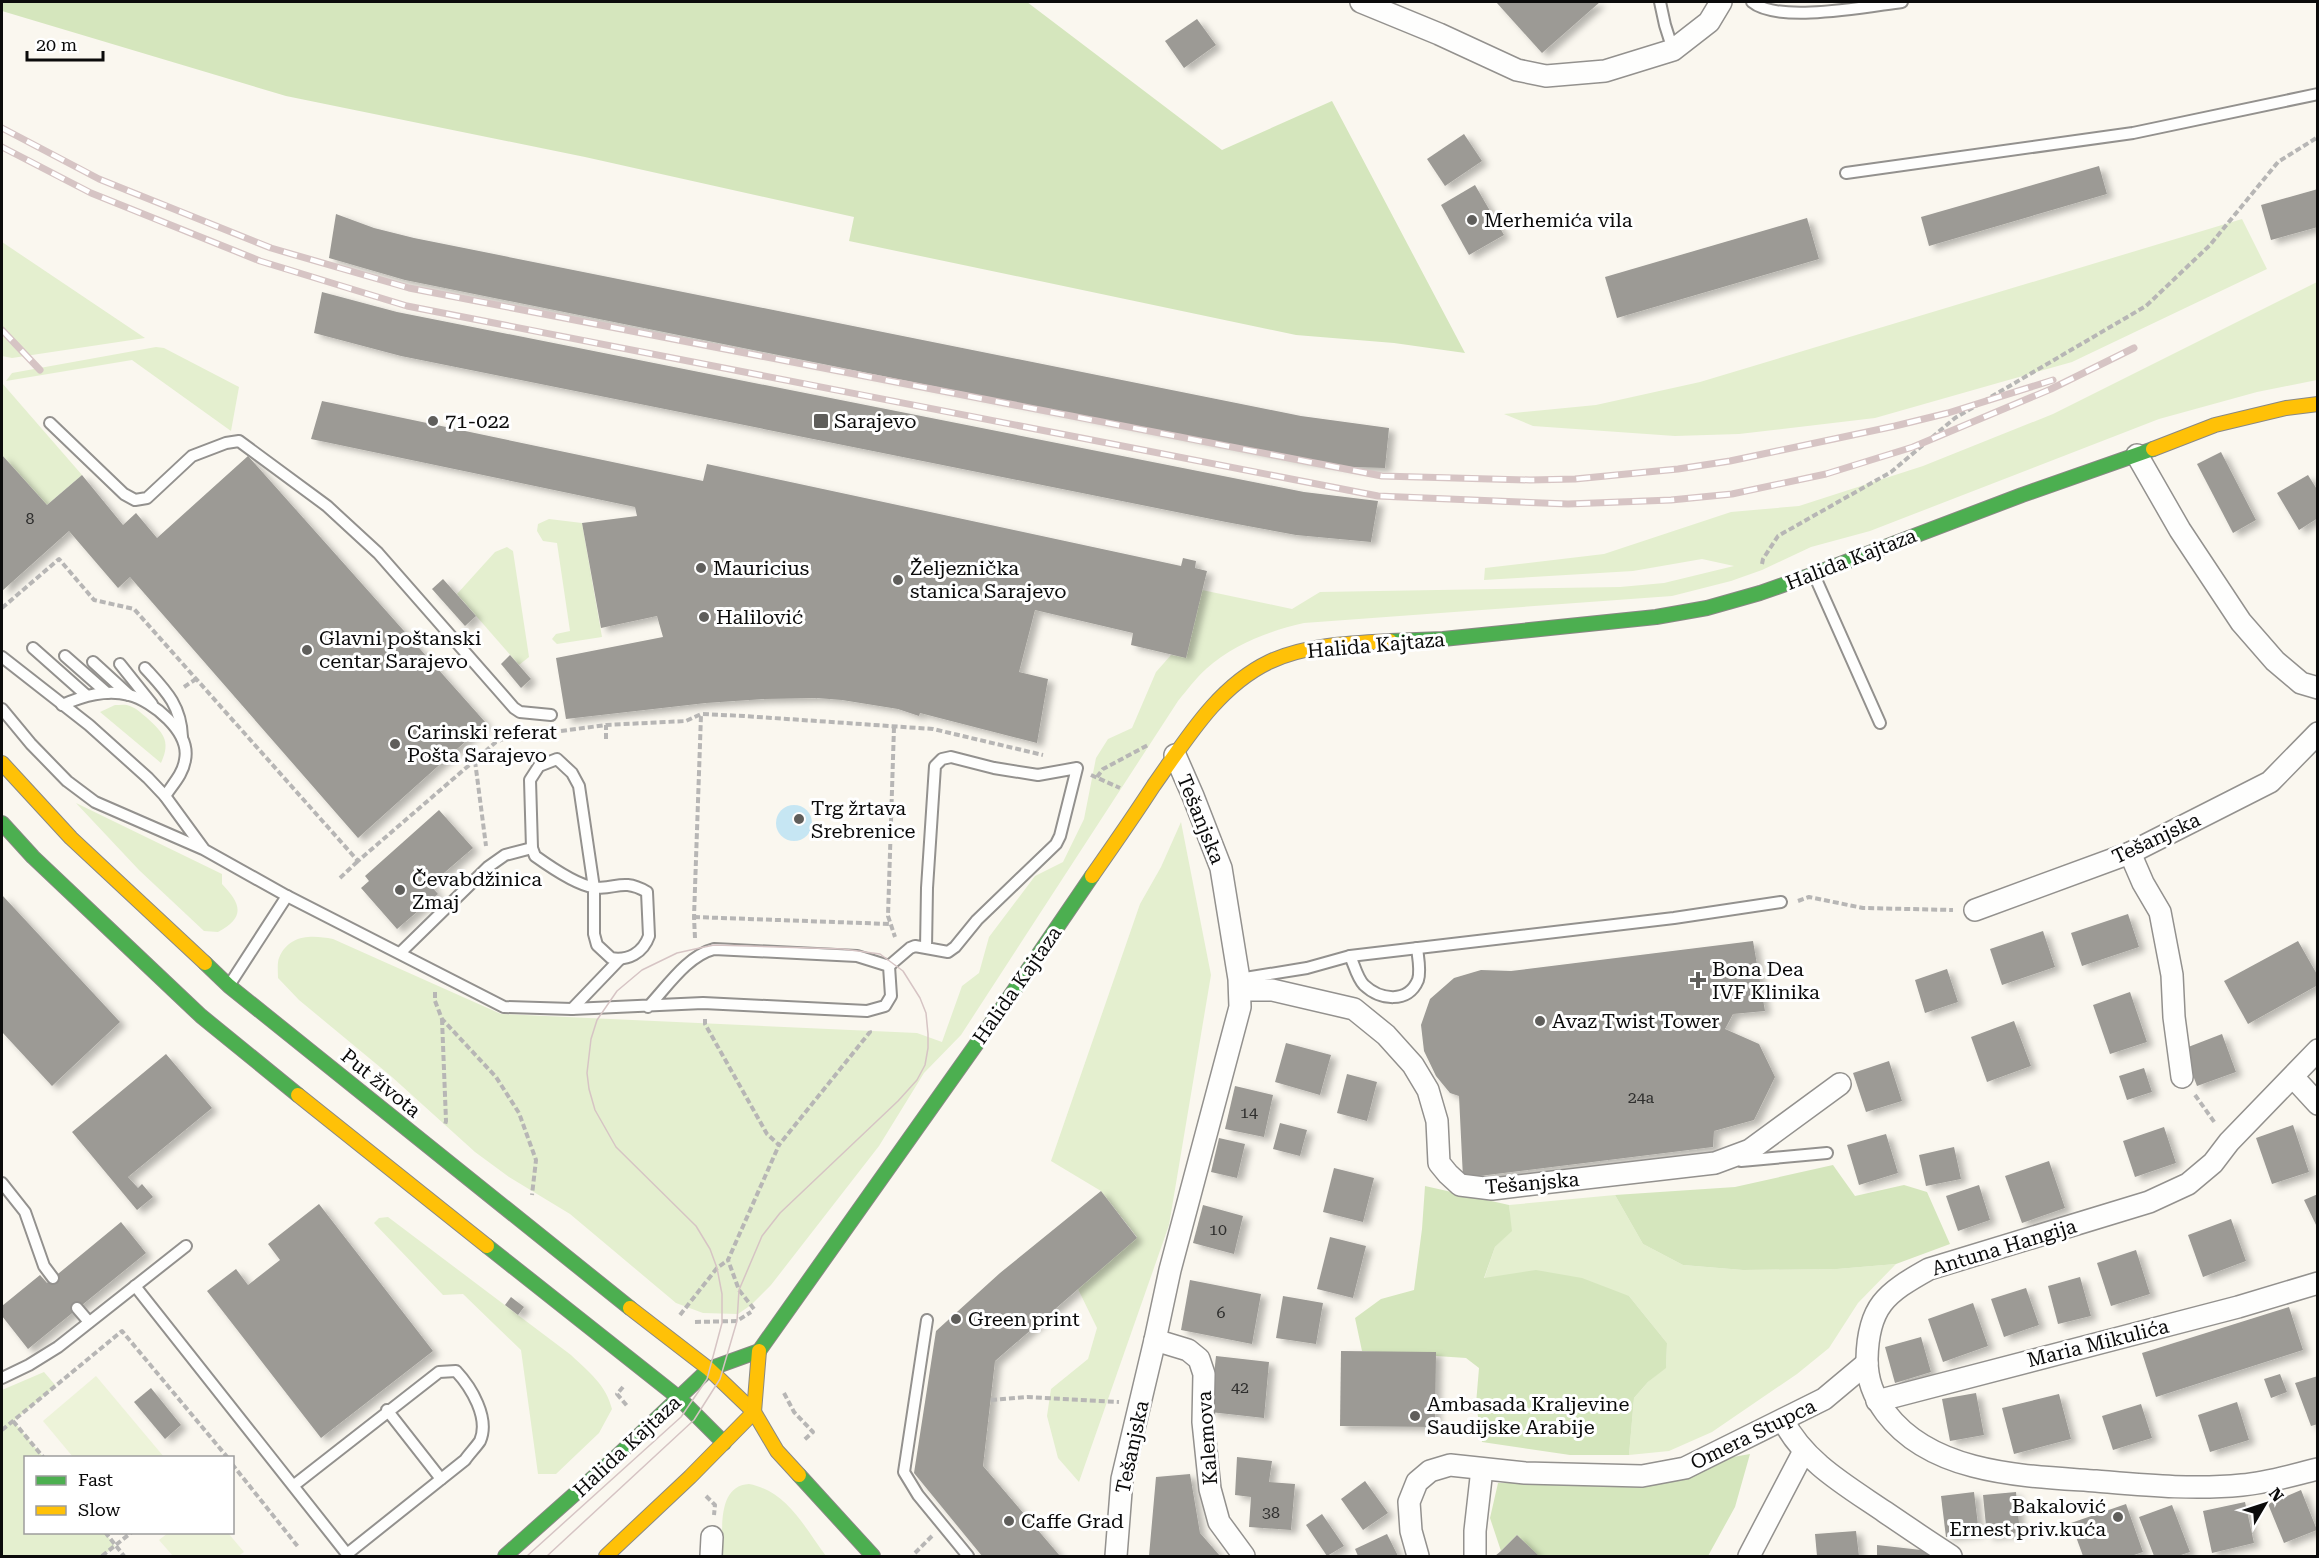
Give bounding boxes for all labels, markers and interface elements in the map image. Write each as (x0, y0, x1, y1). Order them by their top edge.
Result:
scale bar (27, 24, 104, 62)
text: 20 m (36, 34, 77, 55)
place label: Merhemića vila (1484, 208, 1633, 232)
marker: Merhemića vila (1465, 213, 1479, 227)
place label: 71-022 (445, 409, 510, 433)
place label: Sarajevo (834, 409, 916, 433)
marker: Sarajevo (812, 412, 830, 430)
marker: 71-022 (426, 414, 440, 428)
house number: 8 (26, 509, 35, 528)
street label: Halida Kajtaza (1782, 523, 1920, 595)
place label: Mauricius (713, 556, 809, 580)
place label: Željeznička stanica Sarajevo (910, 556, 1067, 603)
marker: Mauricius (694, 561, 708, 575)
marker: Željeznička stanica Sarajevo (891, 573, 905, 587)
place label: Halilović (716, 605, 803, 629)
marker: Halilović (697, 610, 711, 624)
place label: Glavni poštanski centar Sarajevo (319, 626, 481, 673)
street label: Halida Kajtaza (1306, 627, 1446, 663)
marker: Glavni poštanski centar Sarajevo (300, 643, 314, 657)
place label: Carinski referat Pošta Sarajevo (407, 720, 558, 767)
marker: Carinski referat Pošta Sarajevo (388, 737, 402, 751)
street label: Tešanjska (1172, 771, 1230, 867)
place label: Trg žrtava Srebrenice (811, 796, 916, 843)
street label: Tešanjska (2108, 807, 2204, 869)
marker: Trg žrtava Srebrenice (792, 812, 806, 826)
place label: Čevabdžinica Zmaj (412, 867, 542, 914)
marker: Čevabdžinica Zmaj (393, 883, 407, 897)
street label: Halida Kajtaza (968, 921, 1067, 1048)
place label: Bona Dea IVF Klinika (1712, 957, 1820, 1004)
marker: Bona Dea IVF Klinika (1689, 971, 1707, 989)
place label: Avaz Twist Tower (1552, 1009, 1720, 1033)
marker: Avaz Twist Tower (1533, 1014, 1547, 1028)
street label: Put života (336, 1044, 426, 1122)
house number: 24a (1628, 1088, 1655, 1107)
house number: 14 (1240, 1103, 1258, 1122)
street label: Tešanjska (1484, 1167, 1580, 1199)
street label: Antuna Hangija (1929, 1214, 2080, 1280)
house number: 10 (1209, 1220, 1227, 1239)
house number: 6 (1217, 1303, 1226, 1322)
place label: Green print (968, 1307, 1080, 1331)
marker: Green print (949, 1312, 963, 1326)
street label: Maria Mikulića (2025, 1314, 2171, 1372)
house number: 42 (1231, 1378, 1249, 1397)
street label: Halida Kajtaza (568, 1390, 686, 1502)
street label: Kalemova (1192, 1390, 1222, 1486)
place label: Ambasada Kraljevine Saudijske Arabije (1427, 1392, 1629, 1439)
street label: Omera Stupca (1686, 1393, 1820, 1475)
street label: Tešanjska (1110, 1398, 1154, 1496)
marker: Ambasada Kraljevine Saudijske Arabije (1408, 1409, 1422, 1423)
legend (24, 1456, 234, 1534)
text: Fast (78, 1469, 113, 1490)
north arrow (2235, 1474, 2295, 1534)
text: N (2265, 1484, 2288, 1506)
place label: Bakalović Ernest priv.kuća (1949, 1494, 2106, 1541)
text: Slow (78, 1499, 120, 1520)
house number: 38 (1262, 1503, 1280, 1522)
place label: Caffe Grad (1021, 1509, 1124, 1533)
marker: Bakalović Ernest priv.kuća (2111, 1510, 2125, 1524)
marker: Caffe Grad (1002, 1514, 1016, 1528)

